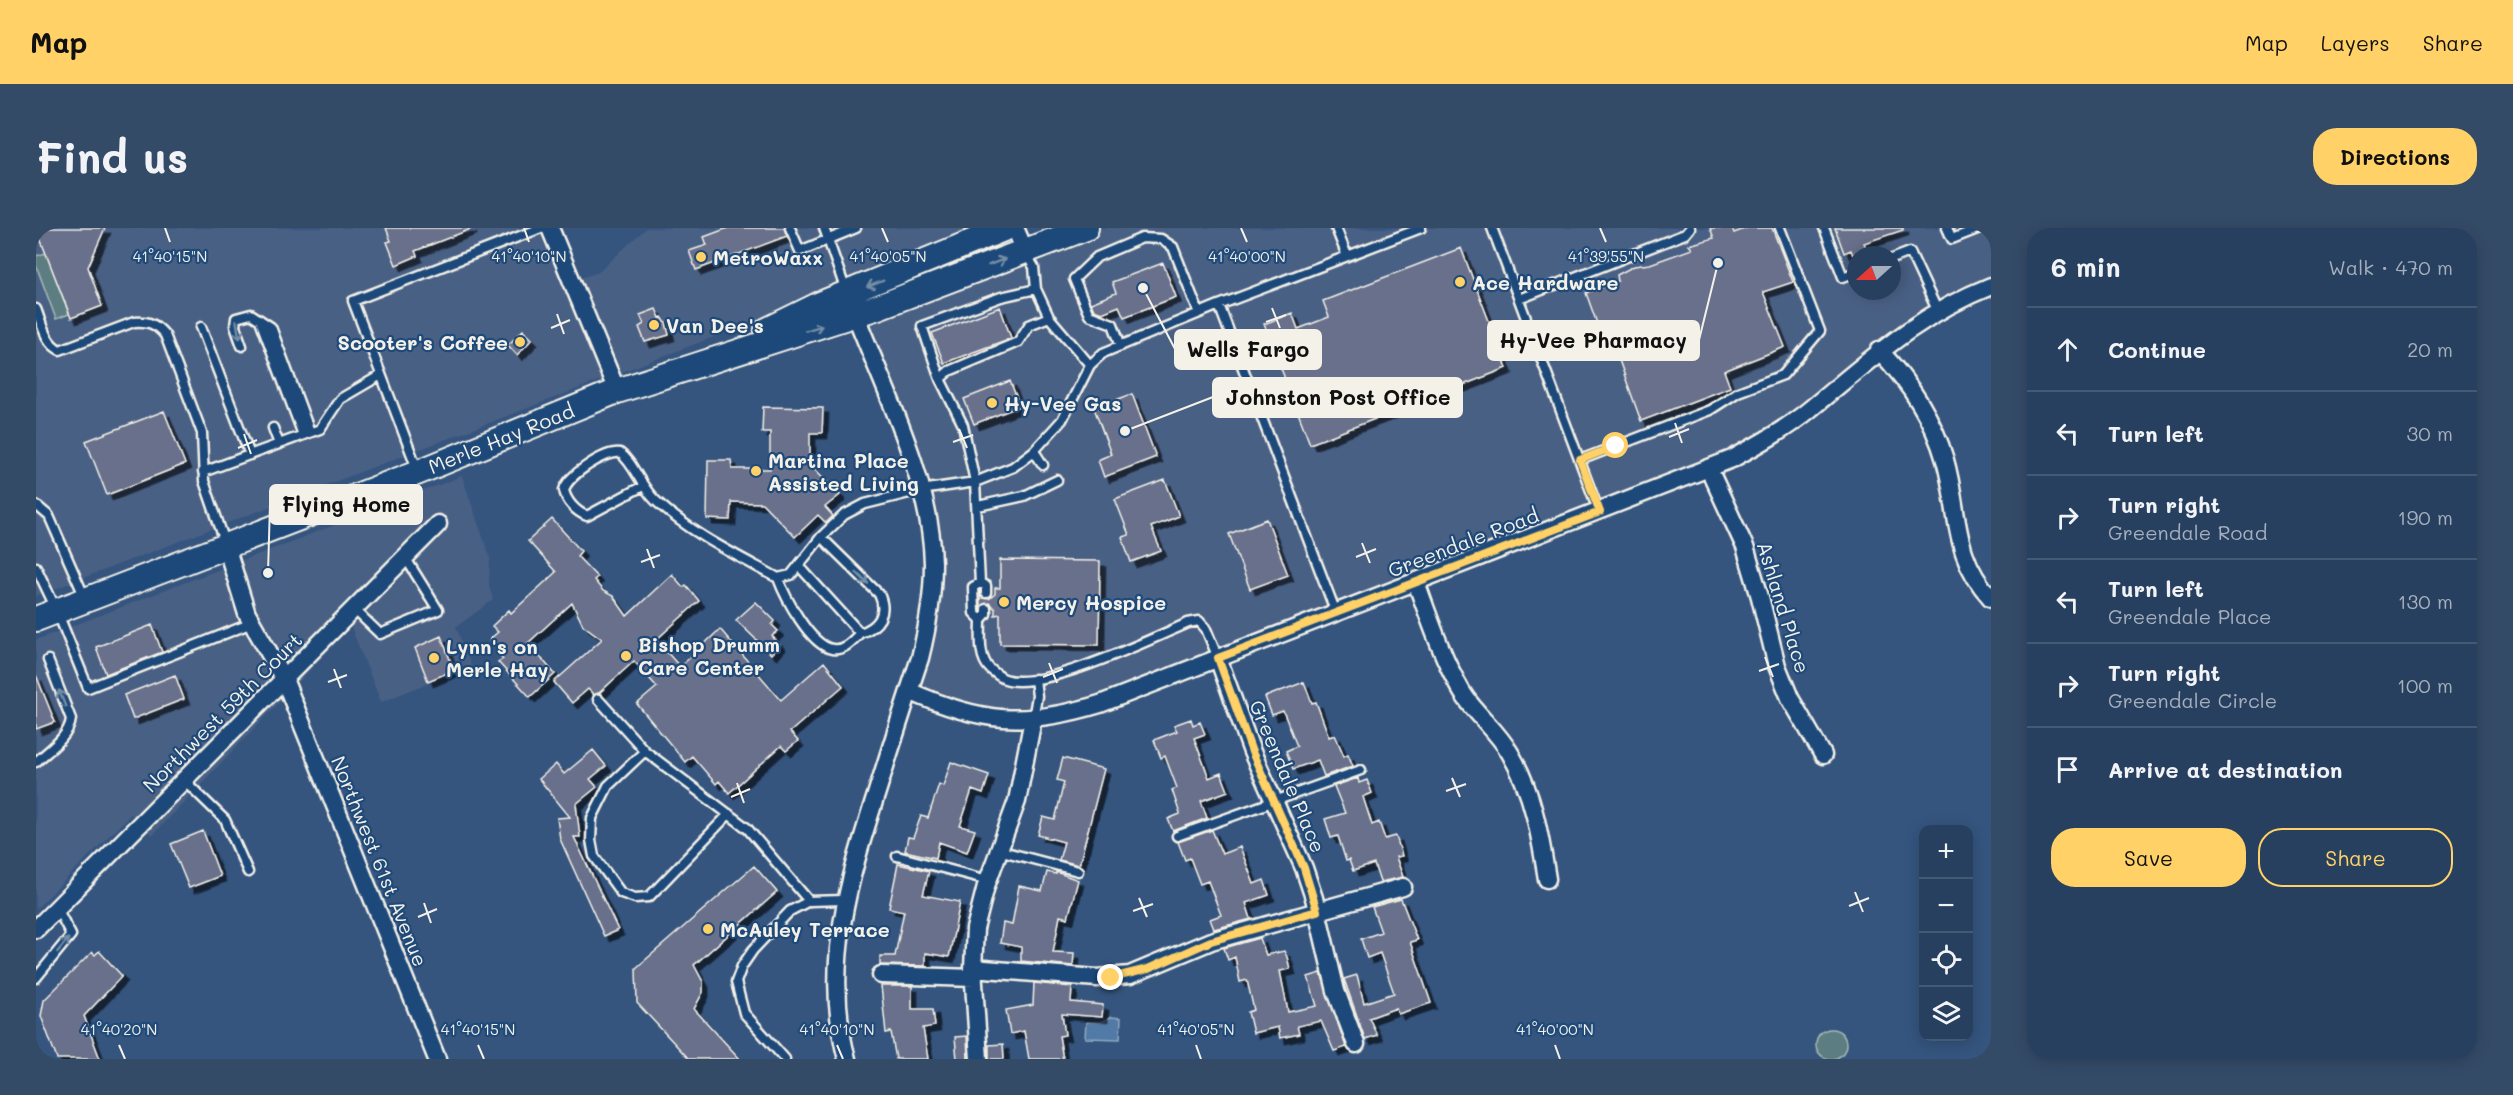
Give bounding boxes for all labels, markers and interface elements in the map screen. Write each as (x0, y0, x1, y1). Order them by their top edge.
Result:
text: Map (30, 24, 87, 60)
text: Map (2245, 29, 2288, 56)
text: Layers (2321, 29, 2390, 56)
text: Share (2423, 29, 2483, 56)
button: Directions (2313, 128, 2477, 185)
text: Find us (36, 129, 188, 184)
place label: MetroWaxx (713, 244, 823, 270)
text: 41°40'15"N (133, 246, 207, 266)
text: 41°40'10"N (492, 246, 567, 266)
text: 41°40'05"N (849, 246, 927, 266)
text: 41°40'00"N (1208, 246, 1286, 266)
text: 41°39'55"N (1568, 246, 1644, 266)
north arrow (1847, 246, 1901, 300)
marker: MetroWaxx (694, 250, 708, 264)
text: 6 min (2051, 250, 2120, 284)
text: Walk · 470 m (2328, 254, 2453, 280)
one-way arrow (987, 256, 1006, 267)
place label: Ace Hardware (1472, 269, 1619, 295)
marker: Ace Hardware (1453, 275, 1467, 289)
one-way arrow (866, 279, 884, 290)
place label: Van Dee's (666, 312, 764, 338)
marker: Van Dee's (647, 318, 661, 332)
one-way arrow (233, 319, 244, 339)
callout: Hy-Vee Pharmacy (1488, 321, 1699, 360)
one-way arrow (804, 322, 823, 333)
text: Hy-Vee Pharmacy (1499, 326, 1687, 354)
place label: Scooter's Coffee (337, 329, 508, 355)
callout: Wells Fargo (1175, 330, 1321, 369)
icon: ahead (2051, 333, 2084, 366)
marker: Scooter's Coffee (513, 335, 527, 349)
text: Wells Fargo (1187, 335, 1309, 362)
text: Continue (2108, 335, 2206, 364)
text: 20 m (2407, 336, 2453, 362)
callout: Johnston Post Office (1213, 378, 1462, 417)
text: Johnston Post Office (1226, 383, 1450, 410)
place label: Hy-Vee Gas (1004, 390, 1121, 416)
marker: Hy-Vee Gas (985, 396, 999, 410)
street label: Merle Hay Road (424, 397, 578, 479)
icon: left (2051, 417, 2084, 450)
text: Turn left (2108, 419, 2204, 448)
text: 30 m (2407, 420, 2453, 446)
route start (1602, 432, 1628, 458)
place label: Martina Place Assisted Living (768, 447, 919, 496)
marker: Martina Place Assisted Living (749, 464, 763, 478)
callout: Flying Home (270, 485, 422, 524)
text: Flying Home (282, 490, 410, 518)
text: Turn right (2108, 490, 2220, 519)
street label: Greendale Road (1384, 501, 1542, 583)
icon: right (2051, 501, 2084, 534)
text: 190 m (2398, 504, 2453, 530)
text: Greendale Road (2108, 519, 2267, 545)
street label: Ashland Place (1752, 538, 1816, 676)
one-way arrow (855, 571, 870, 586)
text: Turn left (2108, 574, 2204, 603)
icon: left (2051, 585, 2084, 618)
text: 130 m (2398, 588, 2453, 614)
place label: Mercy Hospice (1016, 589, 1166, 615)
marker: Mercy Hospice (997, 595, 1011, 609)
text: Greendale Place (2108, 603, 2271, 629)
street label: Northwest 59th Court (137, 627, 307, 797)
place label: Bishop Drumm Care Center (638, 631, 780, 680)
place label: Lynn's on Merle Hay (446, 633, 548, 682)
marker: Bishop Drumm Care Center (619, 649, 633, 663)
marker: Lynn's on Merle Hay (427, 651, 441, 665)
text: Turn right (2108, 658, 2220, 687)
icon: right (2051, 669, 2084, 702)
text: 100 m (2397, 672, 2453, 698)
text: Greendale Circle (2108, 687, 2277, 713)
one-way arrow (56, 689, 67, 708)
street label: Greendale Place (1244, 696, 1332, 856)
street label: Northwest 61st Avenue (326, 752, 434, 970)
icon: arrive (2051, 753, 2084, 786)
text: Arrive at destination (2108, 755, 2343, 784)
map controls (1919, 825, 1973, 1041)
button: + (1919, 825, 1973, 879)
button: Save (2051, 828, 2246, 887)
button: Share (2258, 828, 2453, 887)
button: − (1919, 879, 1973, 933)
place label: McAuley Terrace (720, 916, 890, 942)
marker: McAuley Terrace (701, 922, 715, 936)
button: locate (1919, 933, 1973, 987)
one-way arrow (57, 937, 70, 953)
route end (1097, 964, 1123, 990)
button: layers (1919, 987, 1973, 1041)
text: 41°40'20"N (81, 1019, 157, 1039)
text: 41°40'15"N (441, 1019, 515, 1039)
text: 41°40'10"N (800, 1019, 875, 1039)
text: 41°40'05"N (1157, 1019, 1235, 1039)
text: 41°40'00"N (1516, 1019, 1594, 1039)

